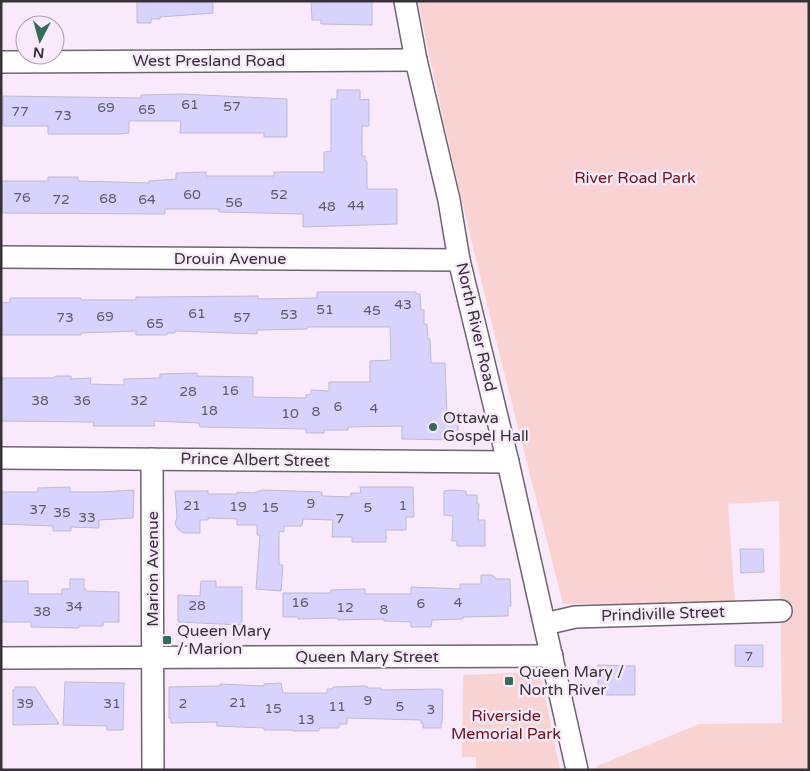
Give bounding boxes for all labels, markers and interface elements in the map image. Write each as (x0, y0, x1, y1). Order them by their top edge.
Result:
north arrow (15, 15, 65, 65)
text: N (32, 43, 45, 61)
street label: West Presland Road (133, 51, 285, 71)
house number: 61 (181, 96, 199, 113)
house number: 57 (223, 98, 241, 115)
house number: 69 (97, 99, 115, 116)
house number: 65 (138, 101, 156, 118)
house number: 77 (11, 103, 29, 120)
house number: 73 (54, 107, 72, 124)
park label: River Road Park (574, 168, 696, 188)
house number: 60 (183, 186, 201, 203)
house number: 52 (270, 186, 288, 203)
house number: 76 (13, 189, 31, 206)
house number: 68 (99, 190, 117, 207)
house number: 72 (52, 191, 70, 208)
house number: 64 (138, 191, 156, 208)
house number: 56 (225, 194, 243, 211)
house number: 44 (347, 197, 365, 214)
house number: 48 (318, 198, 336, 215)
street label: Drouin Avenue (174, 249, 286, 269)
street label: North River Road (451, 261, 501, 393)
house number: 43 (394, 296, 412, 313)
house number: 51 (316, 301, 334, 318)
house number: 45 (363, 302, 381, 319)
house number: 61 (188, 305, 206, 322)
house number: 53 (280, 306, 298, 323)
house number: 69 (96, 308, 114, 325)
house number: 73 (56, 309, 74, 326)
house number: 57 (233, 309, 251, 326)
house number: 65 (146, 315, 164, 332)
house number: 16 (221, 382, 239, 399)
house number: 28 (179, 383, 197, 400)
house number: 38 (31, 392, 49, 409)
house number: 36 (73, 392, 91, 409)
house number: 32 (130, 392, 148, 409)
house number: 6 (334, 398, 343, 415)
house number: 4 (370, 400, 379, 417)
house number: 18 (200, 402, 218, 419)
house number: 8 (312, 403, 321, 420)
house number: 10 (281, 405, 299, 422)
place label: Ottawa Gospel Hall (443, 408, 529, 446)
marker: Ottawa Gospel Hall (427, 421, 439, 433)
street label: Prince Albert Street (180, 449, 330, 471)
house number: 9 (307, 495, 315, 512)
house number: 21 (183, 497, 201, 514)
house number: 1 (399, 497, 407, 514)
house number: 19 (229, 498, 247, 515)
house number: 15 (261, 499, 279, 516)
house number: 5 (364, 499, 372, 516)
house number: 37 (29, 501, 47, 518)
house number: 35 (53, 504, 71, 521)
house number: 33 (78, 509, 96, 526)
house number: 7 (336, 510, 344, 527)
street label: Marion Avenue (143, 511, 163, 627)
house number: 16 (291, 594, 309, 611)
house number: 4 (454, 594, 463, 611)
house number: 6 (417, 595, 426, 612)
house number: 28 (188, 597, 206, 614)
house number: 34 (65, 598, 83, 615)
house number: 12 (336, 599, 354, 616)
house number: 8 (380, 601, 389, 618)
street label: Prindiville Street (601, 602, 725, 626)
house number: 38 (33, 603, 51, 620)
place label: Queen Mary / Marion (177, 621, 271, 659)
marker: Queen Mary / Marion (161, 634, 173, 646)
street label: Queen Mary Street (295, 647, 439, 667)
house number: 7 (745, 648, 753, 665)
place label: Queen Mary / North River (519, 662, 624, 700)
marker: Queen Mary / North River (503, 675, 515, 687)
house number: 9 (364, 692, 372, 709)
house number: 21 (229, 694, 247, 711)
house number: 39 (16, 695, 34, 712)
house number: 31 (103, 695, 121, 712)
house number: 2 (179, 695, 187, 712)
house number: 11 (328, 698, 346, 715)
house number: 5 (396, 698, 404, 715)
house number: 15 (264, 700, 282, 717)
house number: 3 (427, 701, 435, 718)
park label: Riverside Memorial Park (451, 706, 561, 744)
house number: 13 (297, 711, 315, 728)

